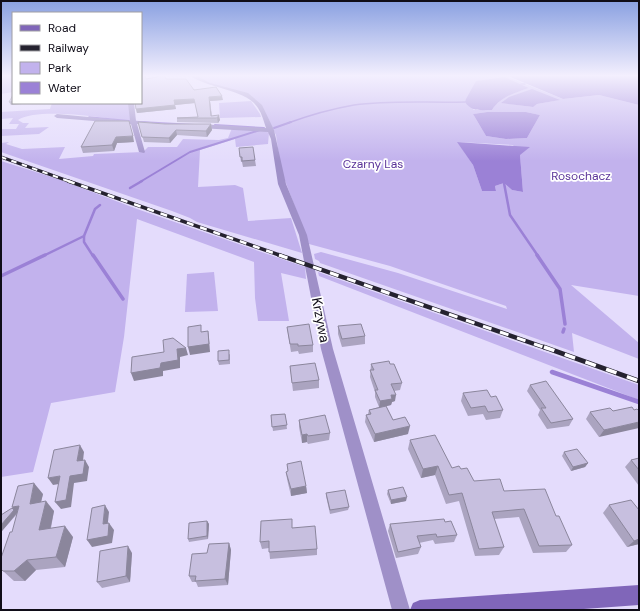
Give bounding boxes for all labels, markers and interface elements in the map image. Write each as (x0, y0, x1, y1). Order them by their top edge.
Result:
legend (12, 12, 142, 104)
text: Road (48, 20, 76, 36)
text: Railway (48, 40, 89, 56)
text: Park (48, 60, 72, 76)
text: Water (48, 80, 82, 96)
park label: Czarny Las (343, 156, 403, 172)
park label: Rosochacz (551, 168, 611, 184)
street label: Krzywa (308, 296, 334, 344)

